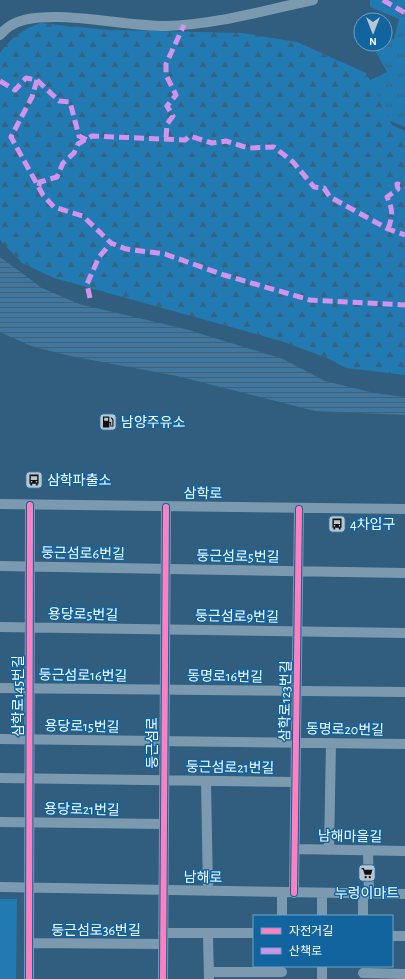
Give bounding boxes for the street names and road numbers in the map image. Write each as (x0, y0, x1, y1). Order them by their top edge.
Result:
street label: 삼학로 (184, 485, 223, 501)
street label: 둥근섬로6번길 (41, 545, 125, 562)
street label: 둥근섬로5번길 (196, 548, 280, 565)
street label: 용당로5번길 (48, 606, 118, 623)
street label: 둥근섬로9번길 (195, 608, 279, 625)
street label: 삼학로145번길 (10, 655, 26, 737)
street label: 삼학로123번길 (276, 660, 294, 742)
street label: 둥근섬로16번길 (39, 667, 127, 684)
street label: 동명로16번길 (187, 668, 263, 685)
street label: 둥근섬로 (145, 717, 160, 769)
street label: 용당로15번길 (44, 718, 120, 735)
street label: 동명로20번길 (306, 721, 384, 738)
street label: 둥근섬로21번길 (186, 759, 274, 776)
street label: 용당로21번길 (44, 801, 120, 818)
street label: 남해마을길 (318, 828, 382, 845)
street label: 남해로 (184, 870, 223, 885)
street label: 둥근섬로36번길 (51, 923, 141, 938)

